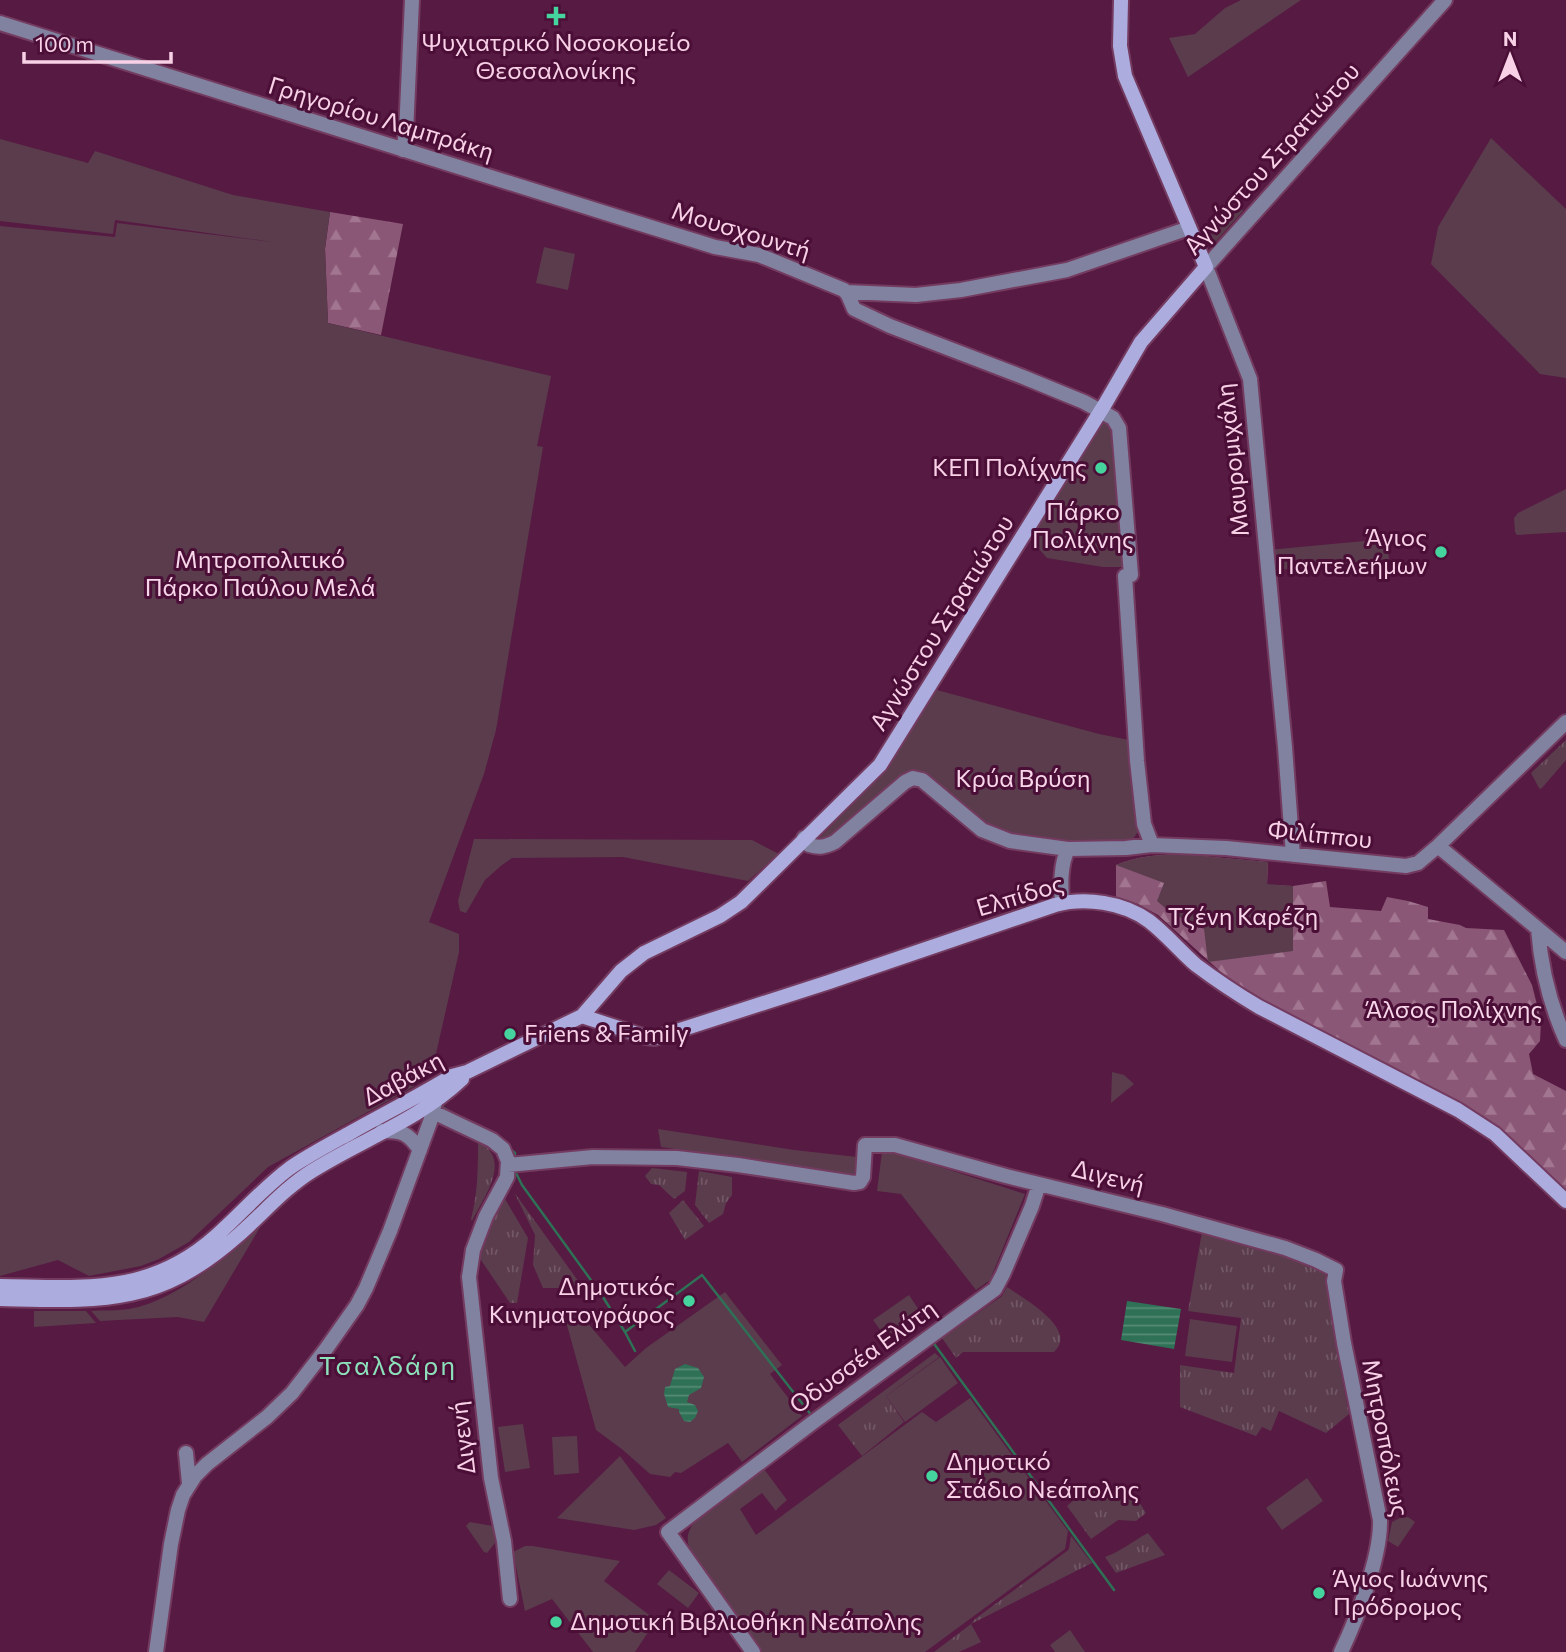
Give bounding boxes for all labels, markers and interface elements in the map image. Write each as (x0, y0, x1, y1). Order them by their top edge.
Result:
marker: Ψυχιατρικό Νοσοκομείο Θεσσαλονίκης (546, 6, 566, 26)
scale bar (24, 21, 172, 65)
north arrow (1475, 21, 1545, 91)
place label: Ψυχιατρικό Νοσοκομείο Θεσσαλονίκης (422, 27, 690, 84)
text: N (1503, 27, 1517, 50)
text: 100 m (35, 31, 94, 56)
street label: Αγνώστου Στρατιώτου (1177, 56, 1365, 260)
street label: Γρηγορίου Λαμπράκη (265, 69, 498, 166)
street label: Μουσχουντή (669, 195, 814, 264)
street label: Μαυρομιχάλη (1209, 382, 1254, 538)
place label: ΚΕΠ Πολίχνης (932, 452, 1087, 481)
marker: ΚΕΠ Πολίχνης (1093, 460, 1109, 476)
park label: Πάρκο Πολίχνης (1032, 496, 1134, 553)
street label: Αγνώστου Στρατιώτου (863, 509, 1019, 735)
place label: Άγιος Παντελεήμων (1277, 522, 1427, 579)
park label: Μητροπολιτικό Πάρκο Παύλου Μελά (145, 544, 375, 601)
marker: Άγιος Παντελεήμων (1433, 544, 1449, 560)
park label: Κρύα Βρύση (956, 763, 1090, 792)
street label: Φιλίππου (1267, 814, 1374, 853)
street label: Ελπίδος (972, 868, 1067, 922)
park label: Τζένη Καρέζη (1168, 901, 1318, 930)
park label: Άλσος Πολίχνης (1365, 994, 1542, 1023)
place label: Friens & Family (524, 1018, 689, 1047)
marker: Friens & Family (502, 1026, 518, 1042)
street label: Δαβάκη (357, 1044, 448, 1111)
street label: Διγενή (1069, 1153, 1148, 1199)
place label: Δημοτικός Κινηματογράφος (489, 1271, 675, 1328)
marker: Δημοτικός Κινηματογράφος (681, 1293, 697, 1309)
street label: Οδυσσέα Ελύτη (783, 1293, 941, 1419)
district label: Τσαλδάρη (319, 1349, 457, 1380)
street label: Μητροπόλεως (1357, 1356, 1416, 1519)
street label: Διγενή (443, 1400, 480, 1476)
place label: Δημοτικό Στάδιο Νεάπολης (946, 1446, 1139, 1503)
marker: Δημοτικό Στάδιο Νεάπολης (924, 1468, 940, 1484)
place label: Άγιος Ιωάννης Πρόδρομος (1332, 1563, 1488, 1620)
marker: Άγιος Ιωάννης Πρόδρομος (1311, 1585, 1327, 1601)
place label: Δημοτική Βιβλιοθήκη Νεάπολης (570, 1606, 922, 1635)
marker: Δημοτική Βιβλιοθήκη Νεάπολης (548, 1614, 564, 1630)

